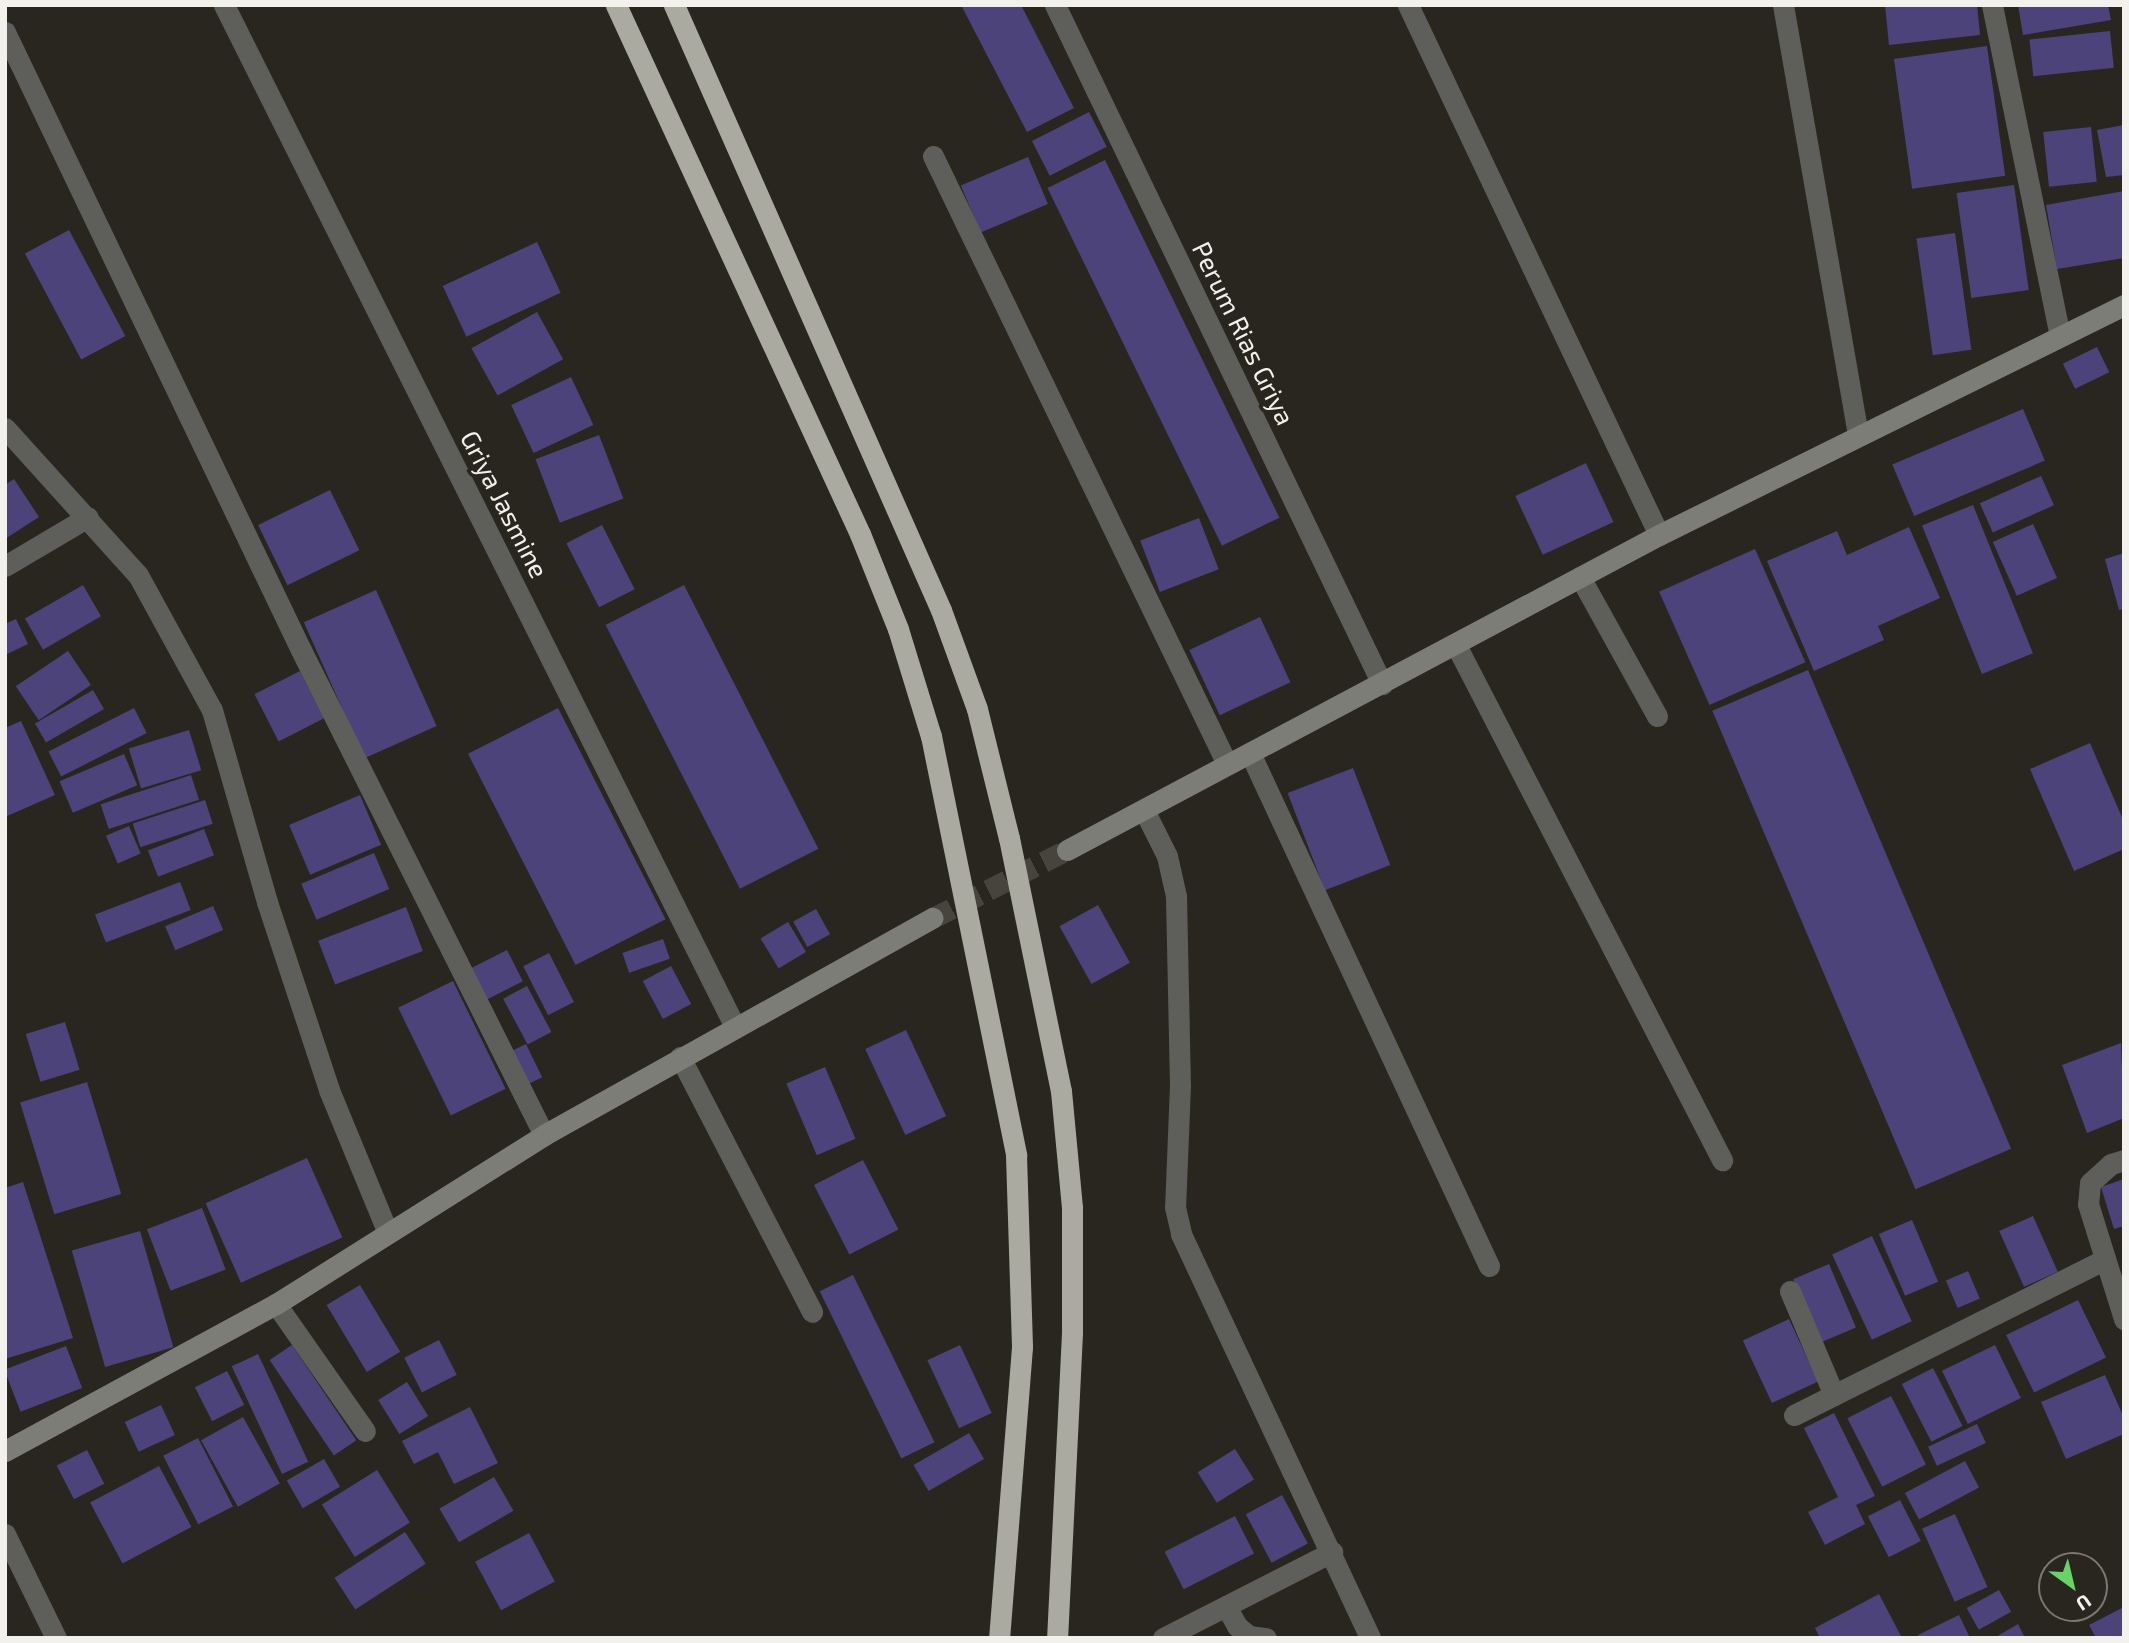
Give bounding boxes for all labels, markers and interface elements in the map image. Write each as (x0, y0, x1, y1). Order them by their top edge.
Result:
street label: Perum Rias Griya (1186, 236, 1302, 430)
street label: Griya Jasmine (454, 425, 556, 583)
north arrow (2038, 1552, 2108, 1622)
text: U (2072, 1590, 2096, 1616)

